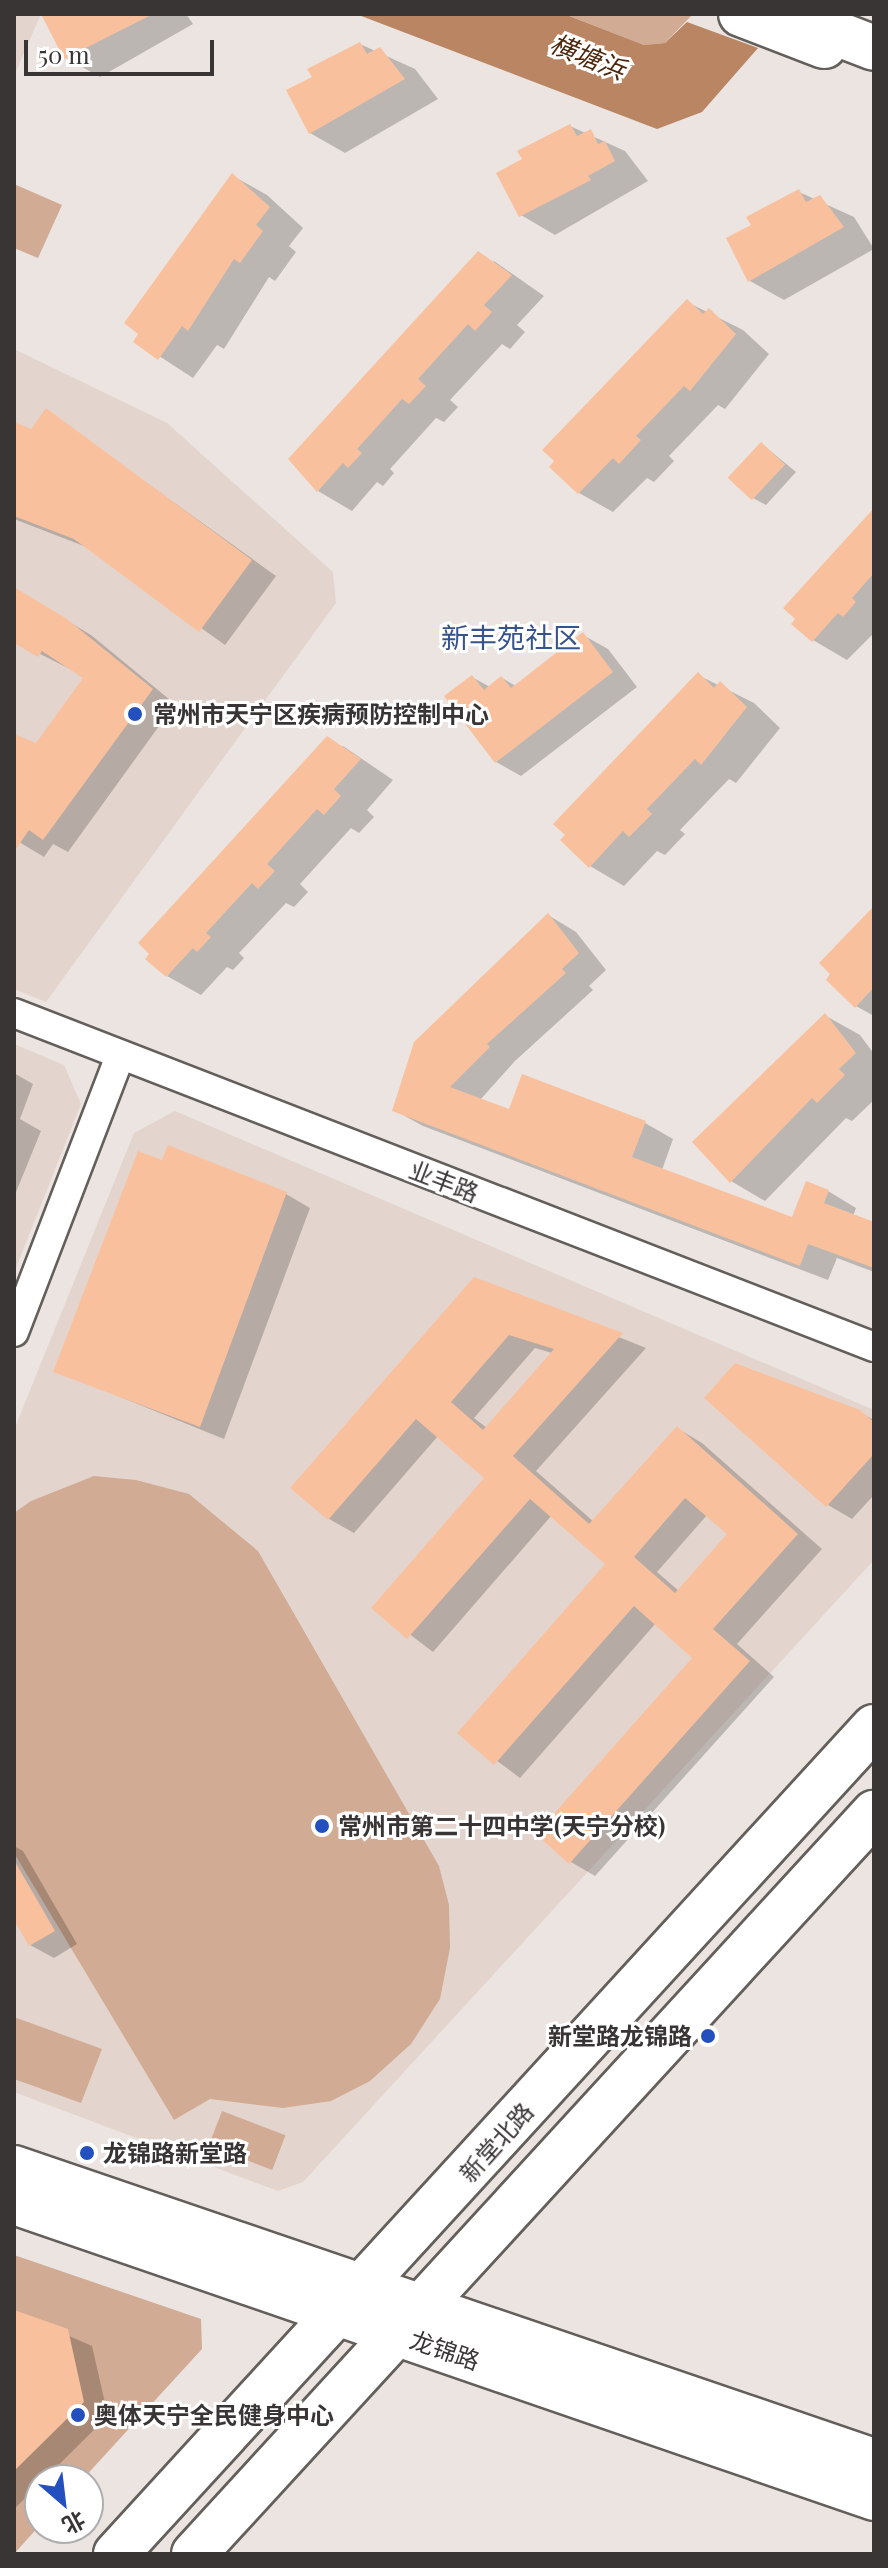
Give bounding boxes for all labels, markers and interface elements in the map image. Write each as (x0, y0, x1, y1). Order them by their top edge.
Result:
scale bar (28, 24, 218, 74)
water label: 横塘浜 (546, 27, 630, 85)
text: 50 m (38, 38, 90, 70)
district label: 新丰苑社区 (441, 620, 581, 654)
place label: 常州市天宁区疾病预防控制中心 (153, 700, 489, 728)
marker: 常州市天宁区疾病预防控制中心 (124, 703, 146, 725)
street label: 业丰路 (405, 1155, 483, 1207)
place label: 常州市第二十四中学(天宁分校) (338, 1812, 665, 1840)
marker: 常州市第二十四中学(天宁分校) (313, 1817, 331, 1835)
place label: 新堂路龙锦路 (548, 2022, 692, 2050)
marker: 新堂路龙锦路 (699, 2027, 717, 2045)
street label: 新堂北路 (453, 2097, 539, 2187)
place label: 龙锦路新堂路 (103, 2139, 247, 2167)
marker: 龙锦路新堂路 (78, 2144, 96, 2162)
street label: 龙锦路 (406, 2325, 484, 2375)
place label: 奥体天宁全民健身中心 (94, 2401, 334, 2429)
marker: 奥体天宁全民健身中心 (69, 2406, 87, 2424)
north arrow (24, 2464, 104, 2544)
text: 北 (58, 2505, 91, 2542)

